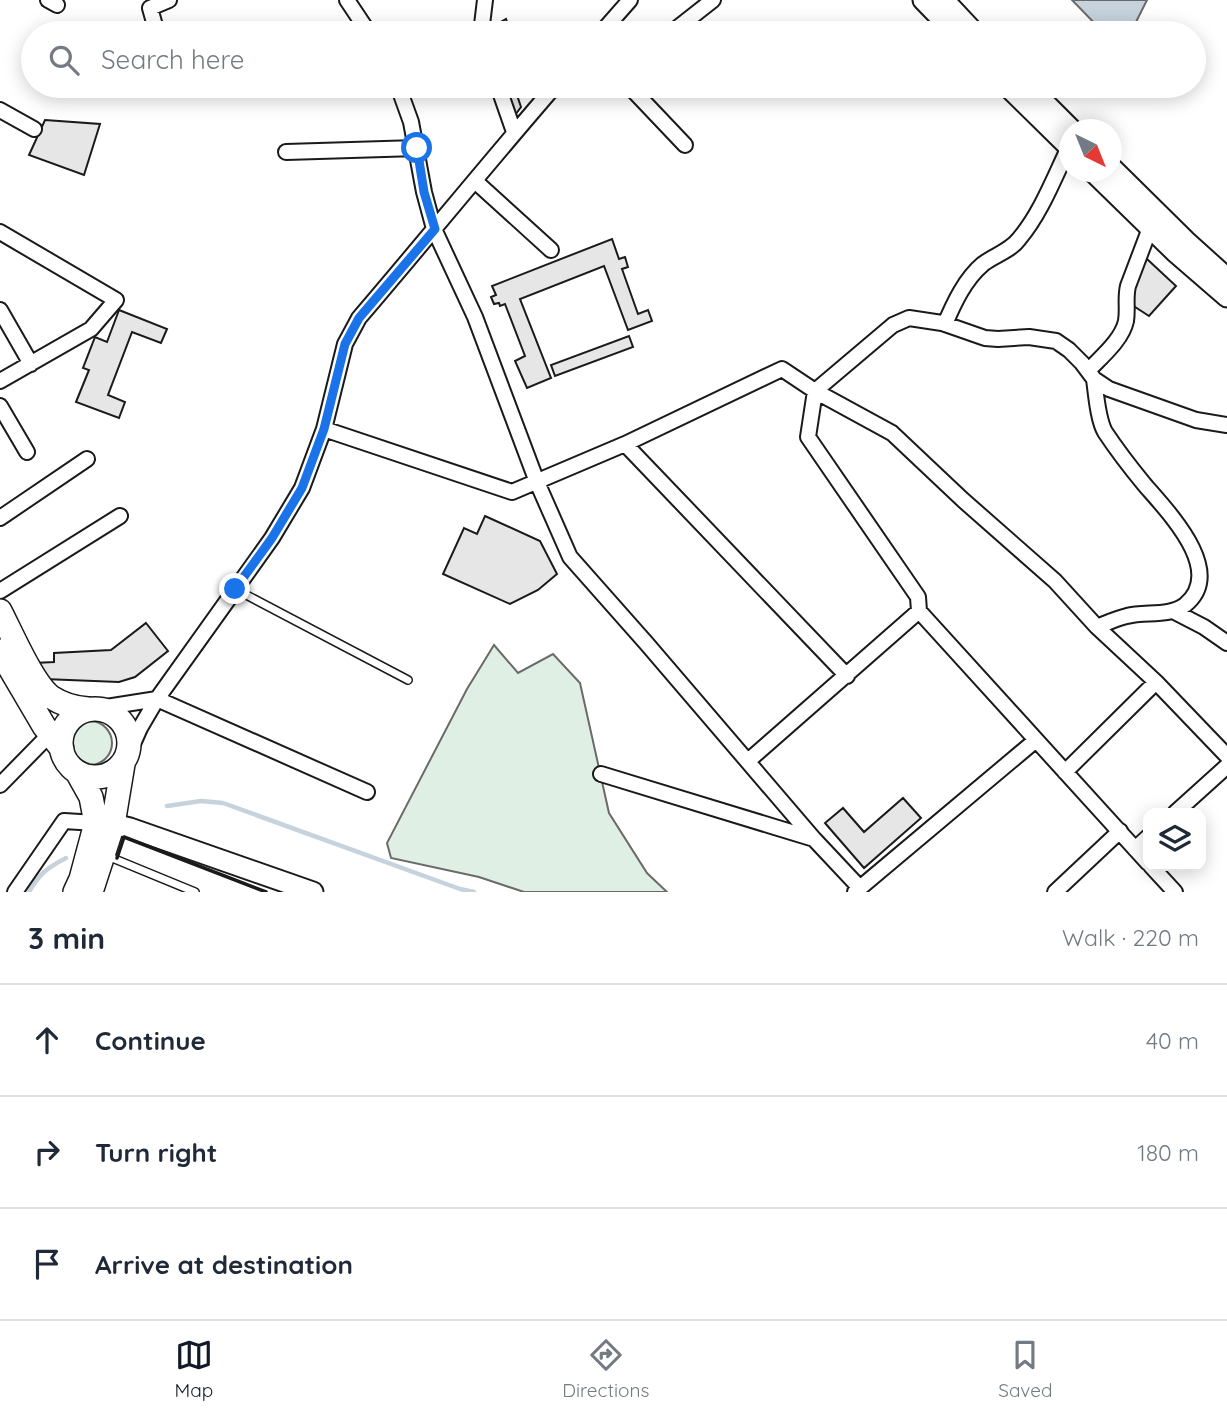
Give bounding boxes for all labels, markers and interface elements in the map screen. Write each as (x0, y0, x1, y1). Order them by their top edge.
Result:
search box (21, 21, 1206, 98)
icon: search (45, 41, 83, 79)
text: Search here (101, 43, 245, 76)
north arrow (1059, 119, 1122, 182)
route start (401, 132, 432, 163)
route end (219, 573, 250, 604)
map controls (1143, 808, 1206, 871)
button: layers (1143, 808, 1206, 871)
text: 3 min (28, 919, 105, 957)
text: Walk · 220 m (1062, 923, 1199, 952)
icon: ahead (28, 1021, 66, 1059)
text: Continue (95, 1024, 206, 1057)
text: 40 m (1146, 1026, 1199, 1055)
icon: right (28, 1133, 66, 1171)
text: Turn right (95, 1136, 217, 1169)
text: 180 m (1137, 1138, 1199, 1167)
icon: arrive (28, 1245, 66, 1283)
text: Arrive at destination (95, 1248, 353, 1281)
tab: Map (175, 1336, 213, 1402)
tab: Directions (562, 1336, 649, 1402)
tab: Saved (998, 1336, 1053, 1402)

